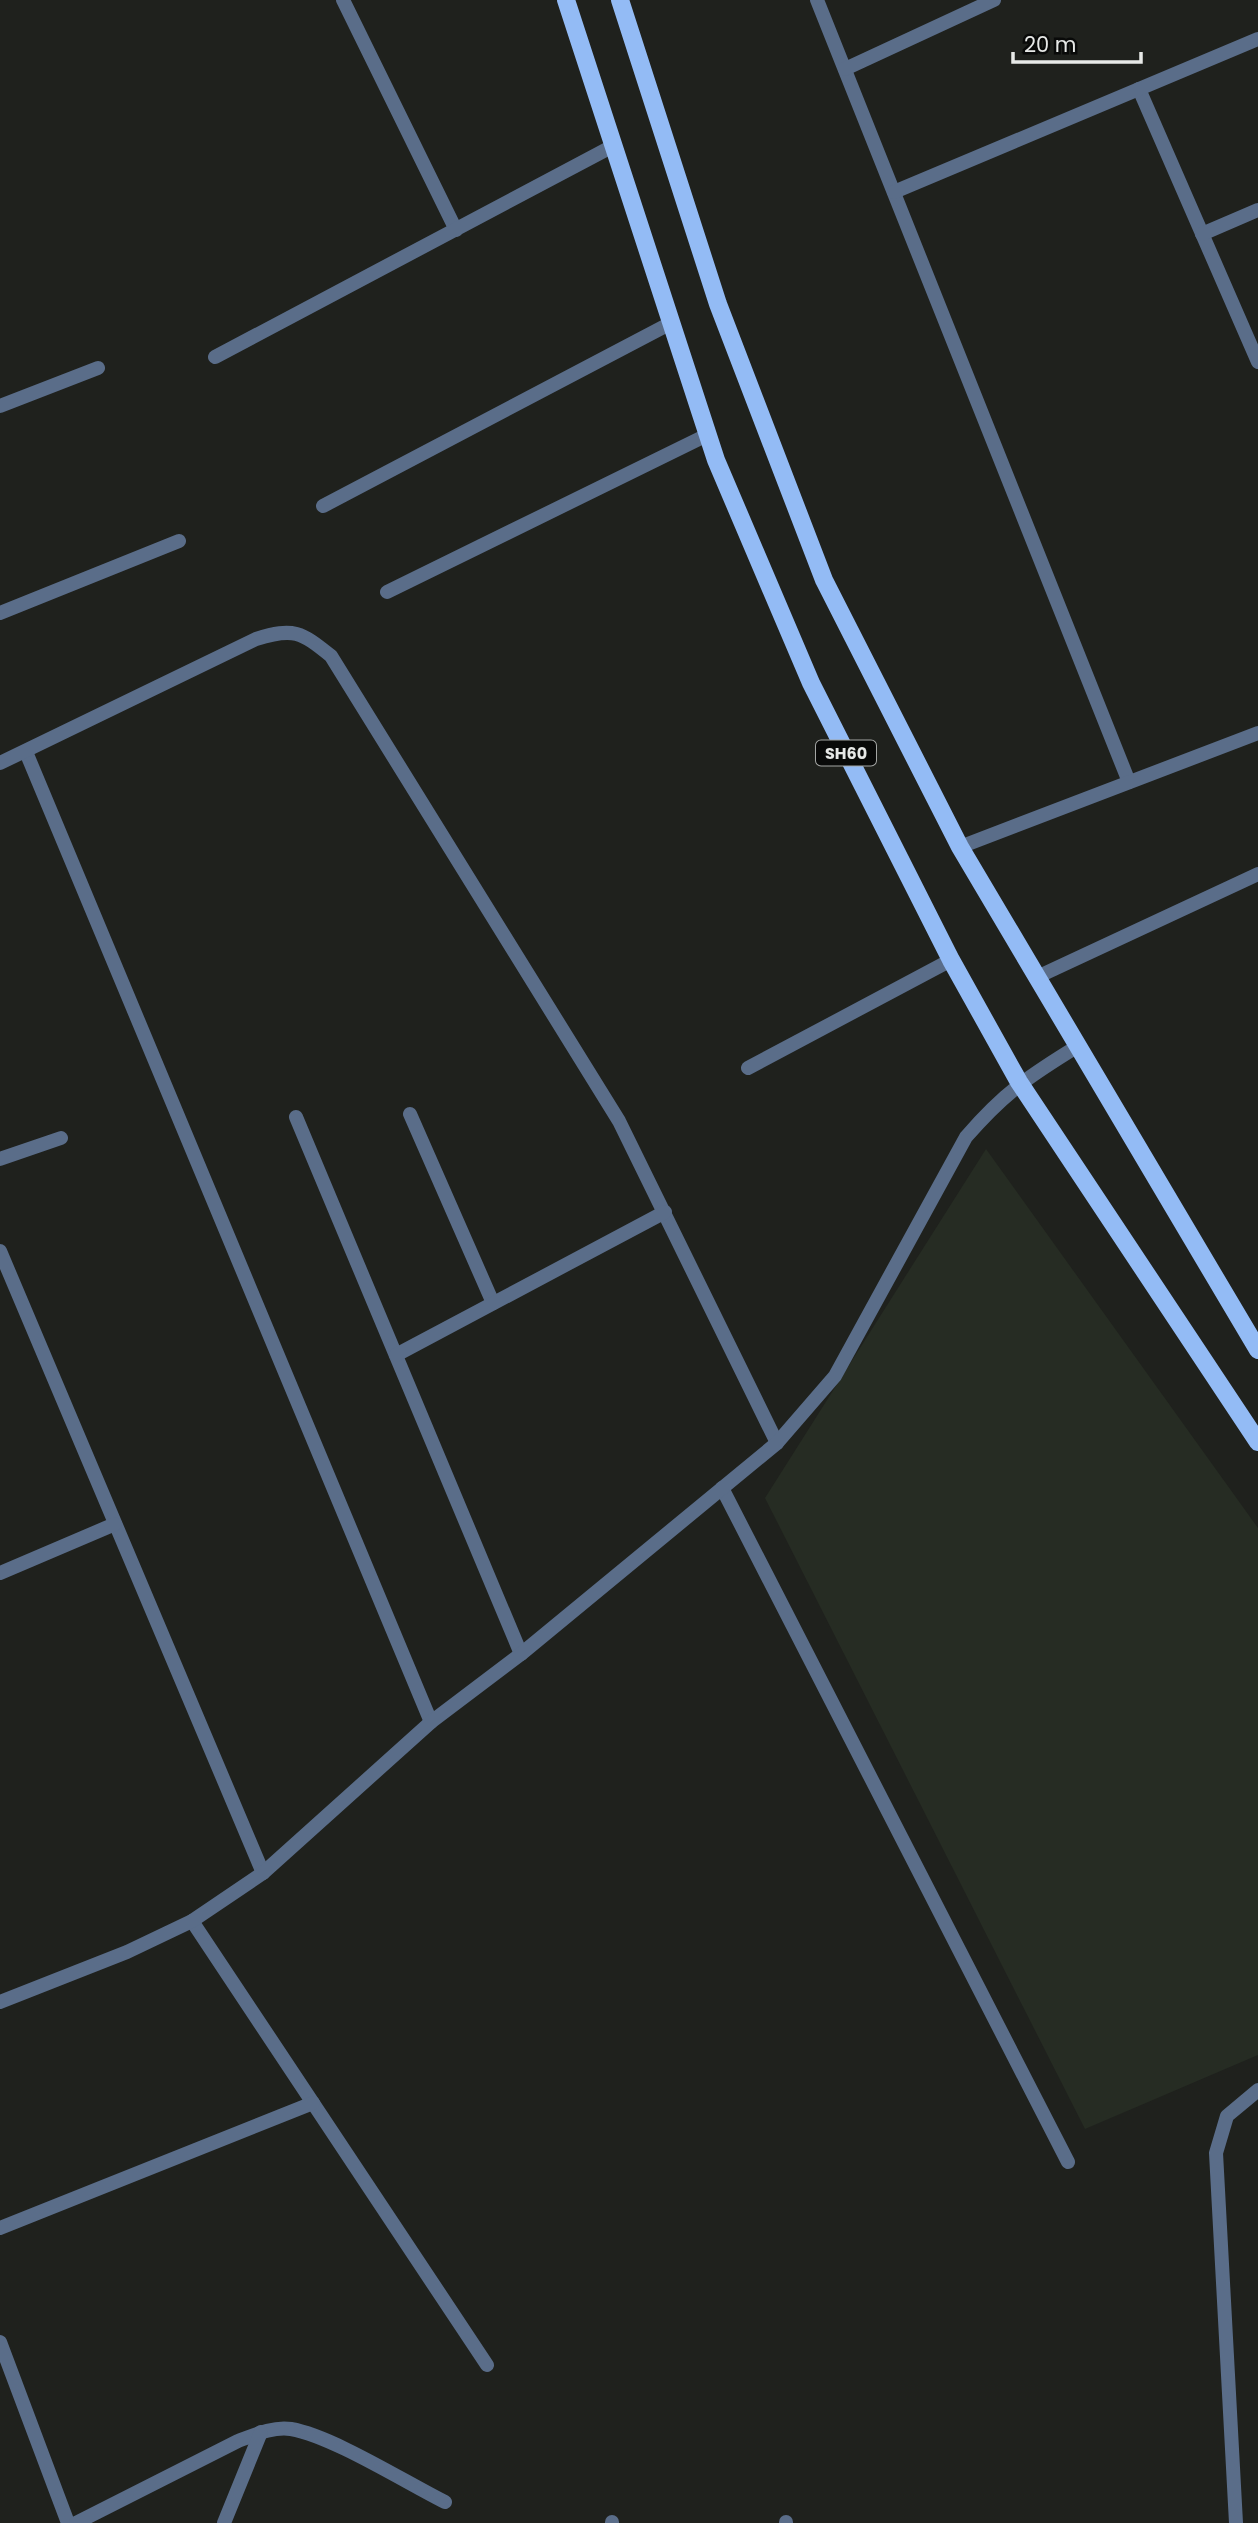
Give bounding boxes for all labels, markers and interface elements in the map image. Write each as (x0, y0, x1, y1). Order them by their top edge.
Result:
scale bar (1013, 21, 1141, 65)
text: 20 m (1024, 30, 1077, 59)
road number: SH60 (816, 740, 876, 766)

